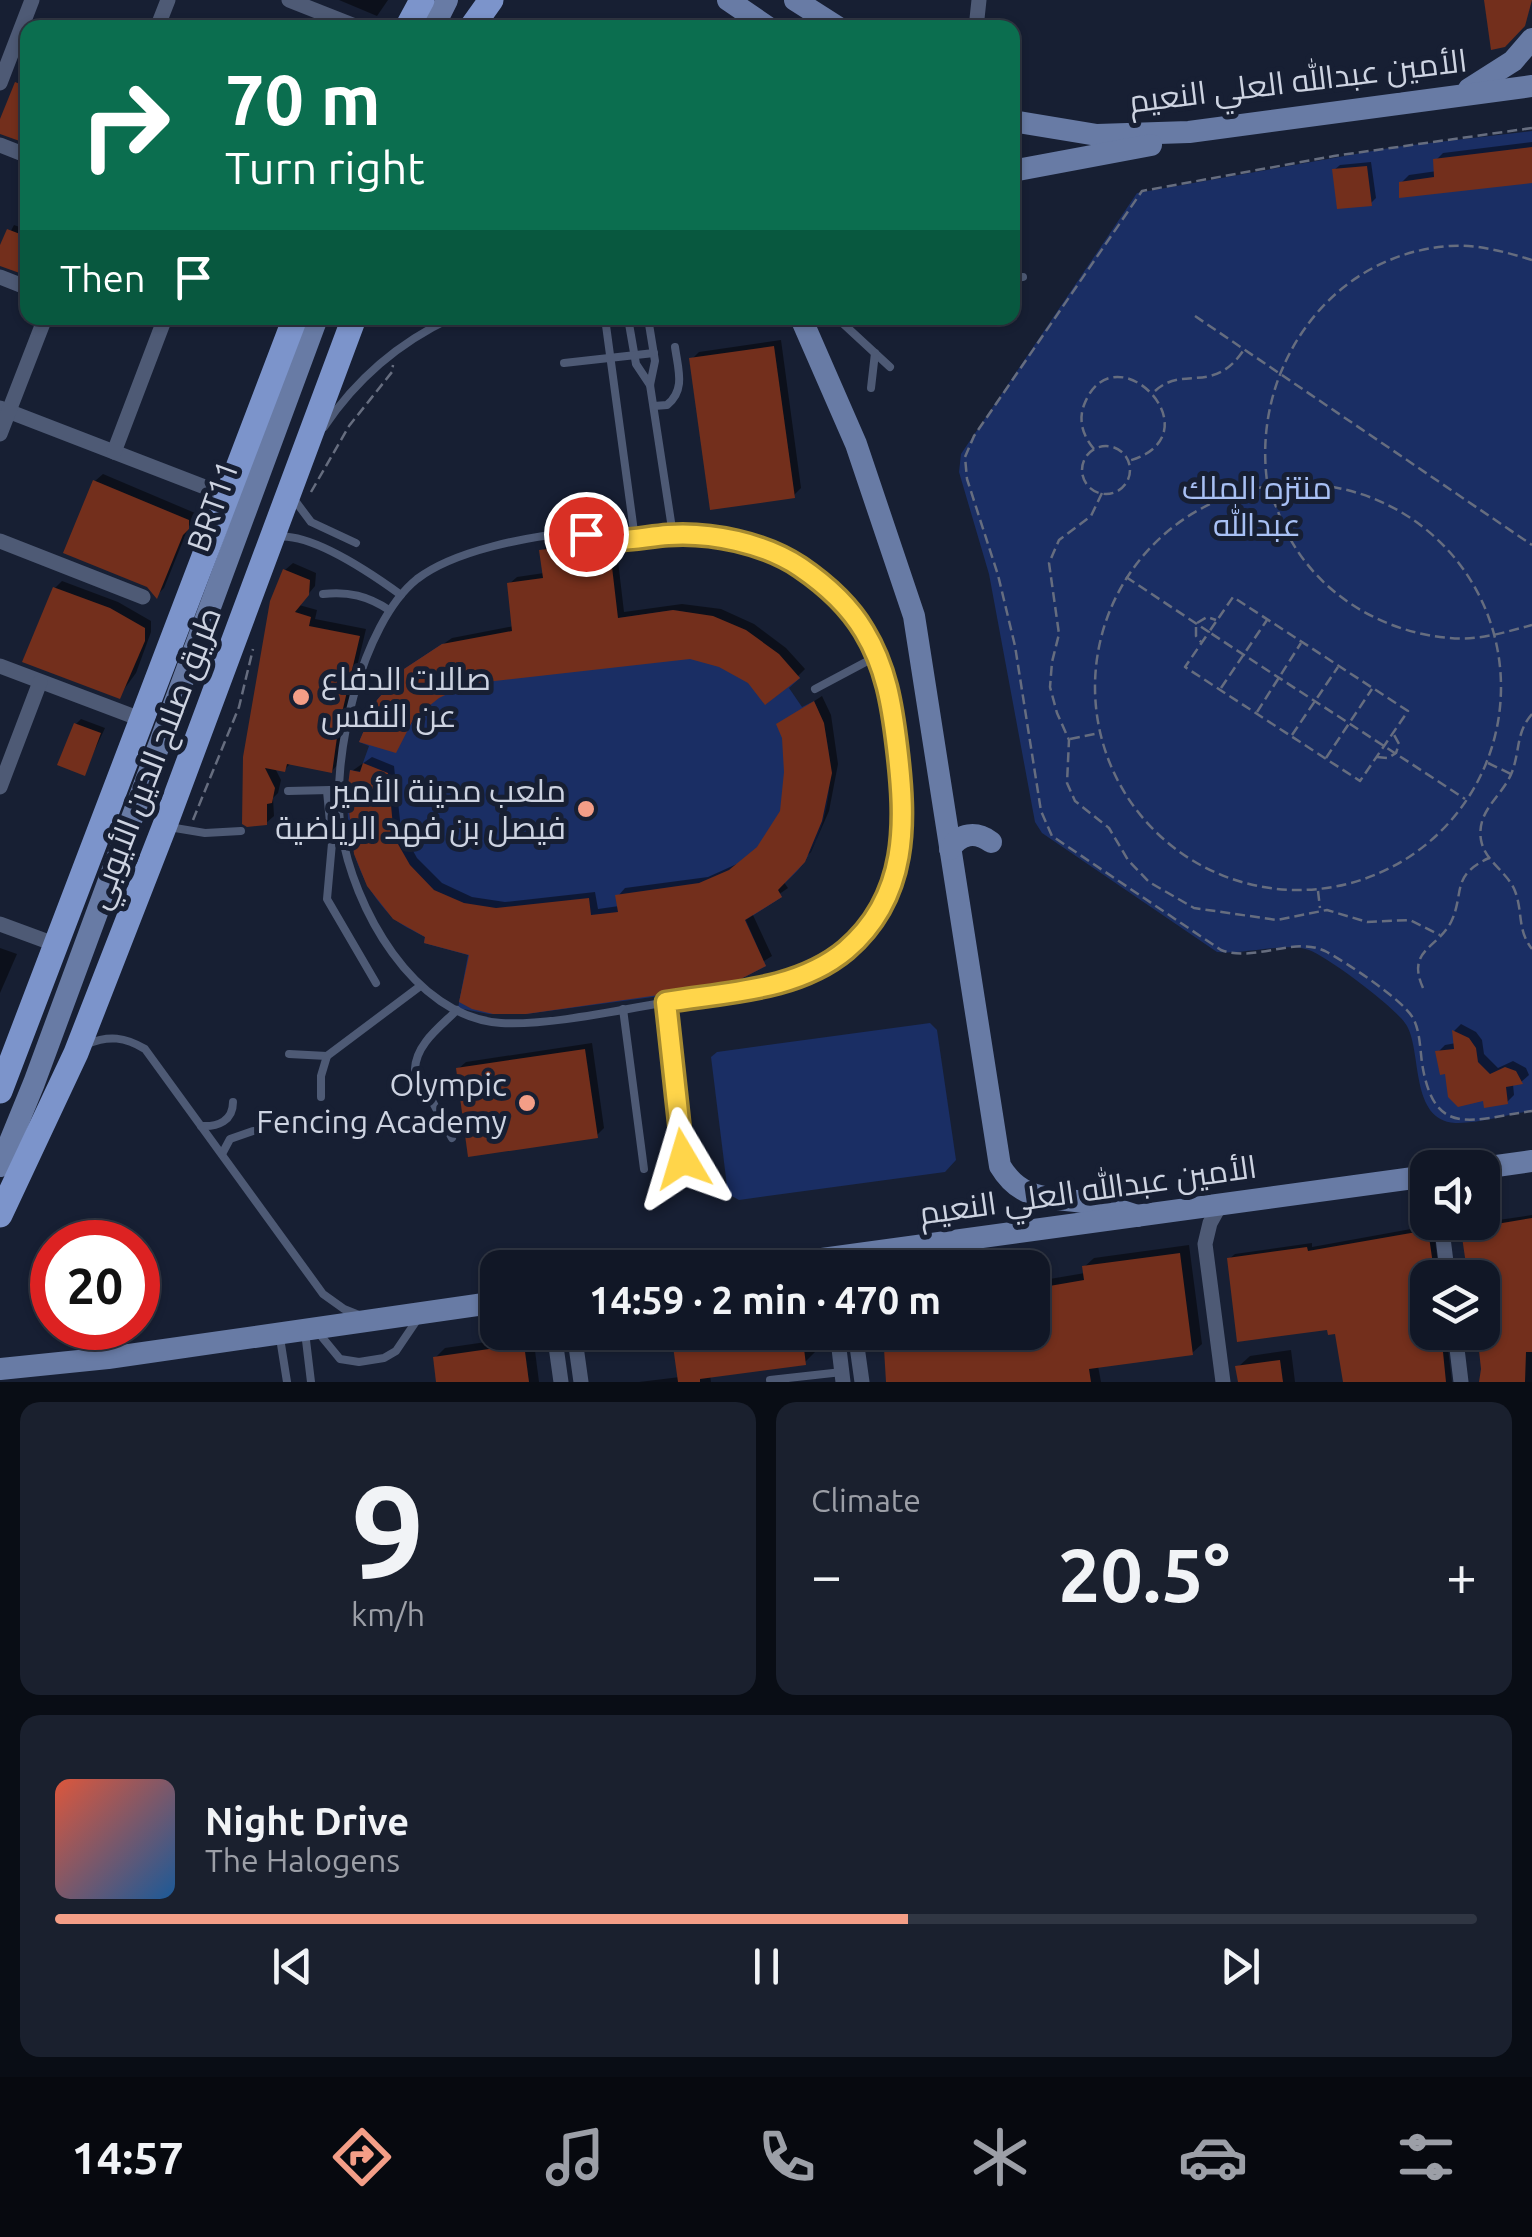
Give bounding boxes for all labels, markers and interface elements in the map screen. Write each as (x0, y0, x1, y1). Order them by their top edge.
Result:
street label: الأمين عبدالله العلي النعيم (1126, 39, 1470, 127)
icon: right (60, 60, 190, 190)
text: 70 m (225, 60, 381, 138)
text: Turn right (225, 142, 425, 193)
icon: arrive (166, 250, 221, 305)
text: Then (60, 257, 146, 299)
street label: BRT11 (179, 455, 245, 556)
park label: منتزه الملك عبدالله (1182, 469, 1332, 542)
pin (544, 492, 629, 577)
icon: arrive (559, 507, 614, 562)
street label: طريق صلاح الدين الأيوبي (79, 602, 235, 916)
place label: صالات الدفاع عن النفس (321, 660, 491, 735)
marker: صالات الدفاع عن النفس (290, 686, 312, 708)
place label: ملعب مدينة الأمير فيصل بن فهد الرياضية (275, 772, 566, 847)
marker: ملعب مدينة الأمير فيصل بن فهد الرياضية (575, 798, 597, 820)
place label: Olympic Fencing Academy (256, 1066, 507, 1139)
marker: Olympic Fencing Academy (516, 1092, 538, 1114)
position arrow (631, 1107, 735, 1211)
street label: الأمين عبدالله العلي النعيم (917, 1146, 1260, 1238)
map controls (1410, 1150, 1500, 1350)
button: sound (1410, 1150, 1500, 1240)
speed limit sign: 20 (30, 1220, 160, 1350)
button: layers (1410, 1260, 1500, 1350)
text: 14:59 · 2 min · 470 m (589, 1279, 941, 1321)
text: 9 (351, 1458, 425, 1604)
text: Climate (811, 1482, 921, 1518)
text: 20.5° (1058, 1532, 1230, 1616)
text: − (811, 1544, 842, 1605)
text: + (1446, 1544, 1477, 1605)
text: km/h (351, 1596, 425, 1632)
text: Night Drive (205, 1800, 409, 1842)
text: The Halogens (205, 1842, 400, 1878)
icon: previous (265, 1939, 320, 1994)
icon: pause (739, 1939, 794, 1994)
icon: next (1213, 1939, 1268, 1994)
icon: directions (327, 2122, 397, 2192)
icon: music (540, 2122, 610, 2192)
icon: phone (752, 2122, 822, 2192)
icon: climate (965, 2122, 1035, 2192)
icon: car (1178, 2122, 1248, 2192)
icon: filters (1391, 2122, 1461, 2192)
text: 14:57 (71, 2132, 184, 2183)

